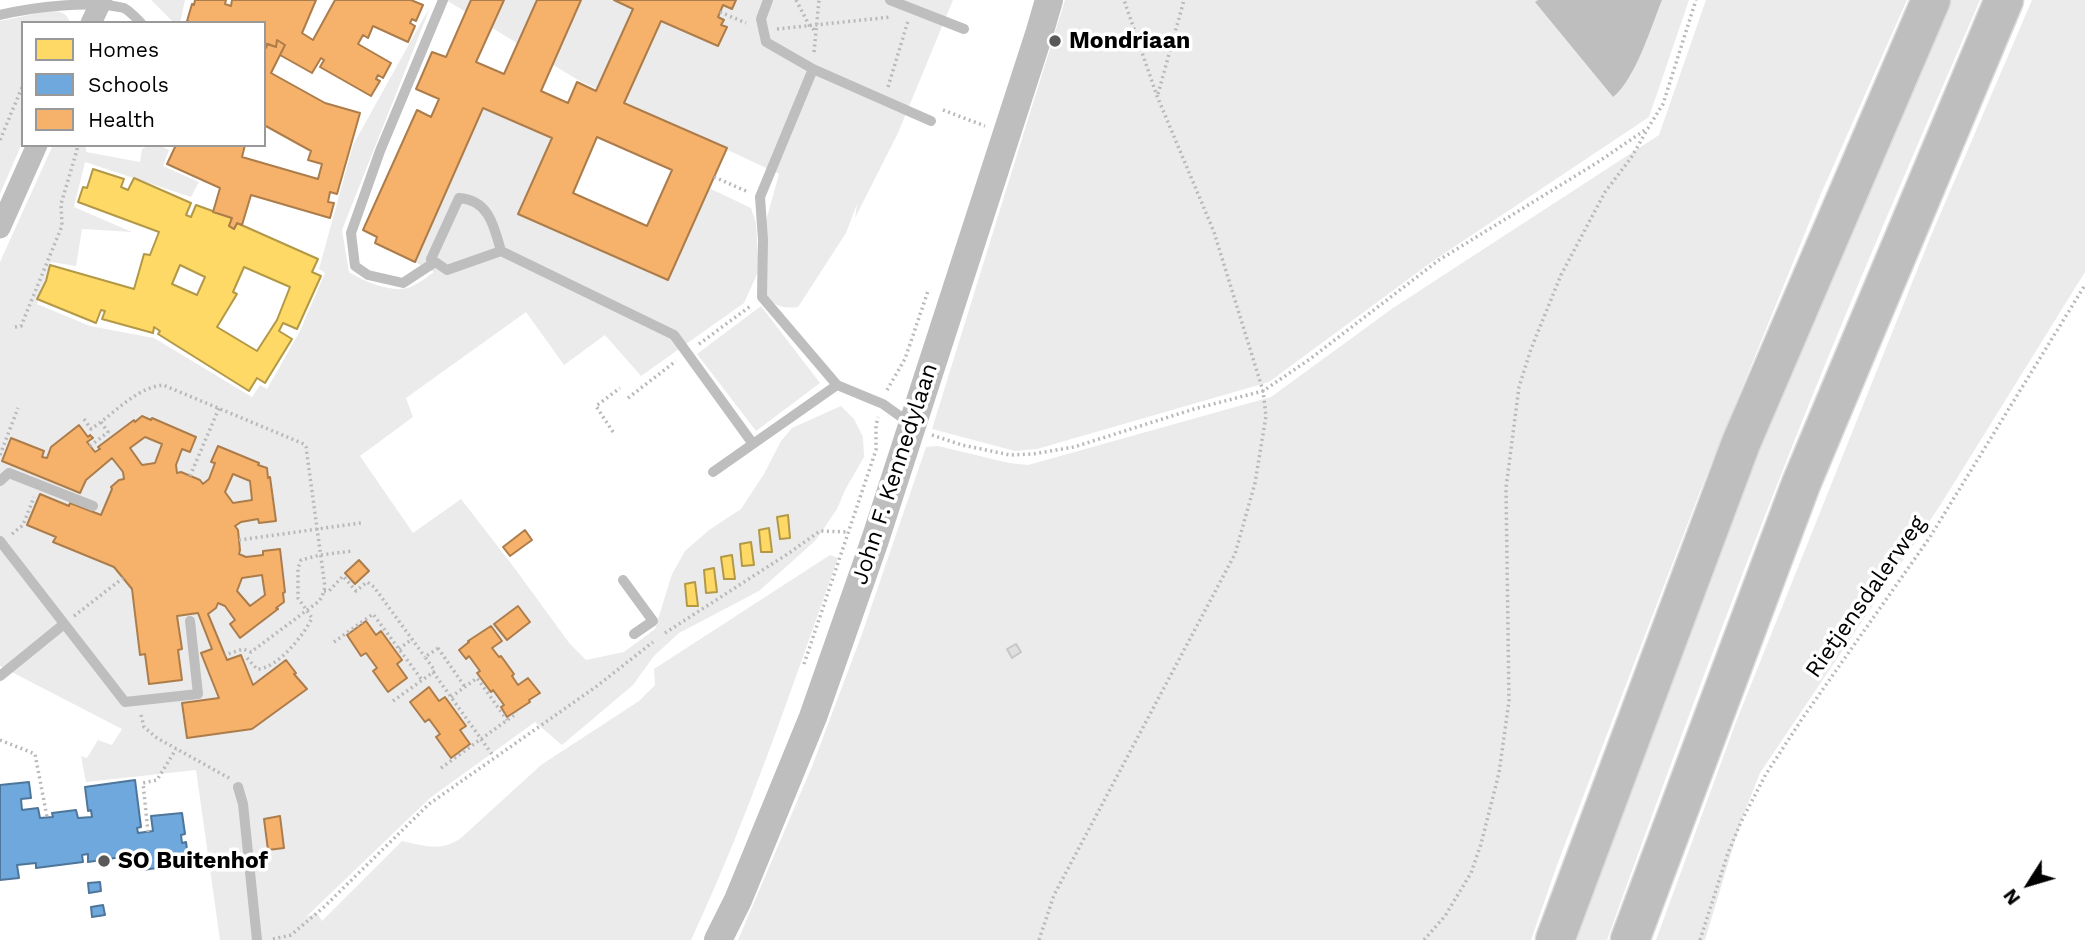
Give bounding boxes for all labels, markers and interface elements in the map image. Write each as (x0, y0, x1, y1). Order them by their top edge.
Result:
legend (21, 21, 266, 147)
place label: Mondriaan (1069, 27, 1190, 55)
marker: Mondriaan (1047, 33, 1063, 49)
text: Homes (88, 37, 159, 62)
text: Schools (88, 72, 169, 97)
text: Health (88, 107, 155, 132)
street label: John F. Kennedylaan (846, 360, 944, 588)
street label: Rietjensdalerweg (1800, 511, 1932, 683)
place label: SO Buitenhof (118, 847, 268, 875)
north arrow (1994, 849, 2064, 919)
marker: SO Buitenhof (96, 853, 112, 869)
text: N (1998, 884, 2025, 909)

